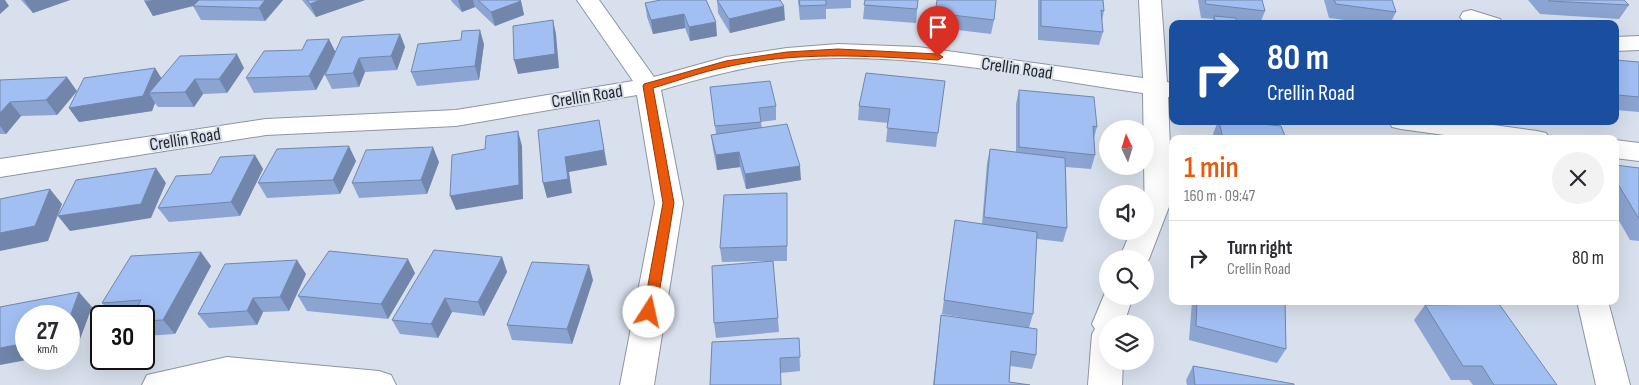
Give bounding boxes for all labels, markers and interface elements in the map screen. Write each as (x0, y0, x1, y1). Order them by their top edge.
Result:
pin (917, 6, 959, 57)
icon: arrive (924, 13, 952, 41)
text: 80 m (1267, 37, 1329, 80)
icon: right (1184, 40, 1249, 105)
street label: Crellin Road (980, 53, 1054, 84)
text: Crellin Road (1267, 80, 1355, 107)
street label: Crellin Road (550, 81, 624, 112)
north arrow (1099, 120, 1154, 175)
map controls (1099, 120, 1154, 370)
street label: Crellin Road (148, 124, 222, 155)
text: 1 min (1184, 150, 1239, 186)
button: close (1552, 152, 1604, 204)
button: sound (1099, 185, 1154, 240)
text: 160 m · 09:47 (1184, 187, 1255, 206)
text: Turn right (1227, 237, 1292, 260)
icon: right (1184, 244, 1212, 272)
text: 80 m (1572, 247, 1604, 270)
button: search (1099, 250, 1154, 305)
text: Crellin Road (1227, 260, 1291, 279)
position arrow (622, 285, 674, 337)
speed limit sign: 30 (90, 305, 155, 370)
button: layers (1099, 315, 1154, 370)
text: 27 (37, 316, 58, 347)
text: km/h (37, 342, 58, 357)

